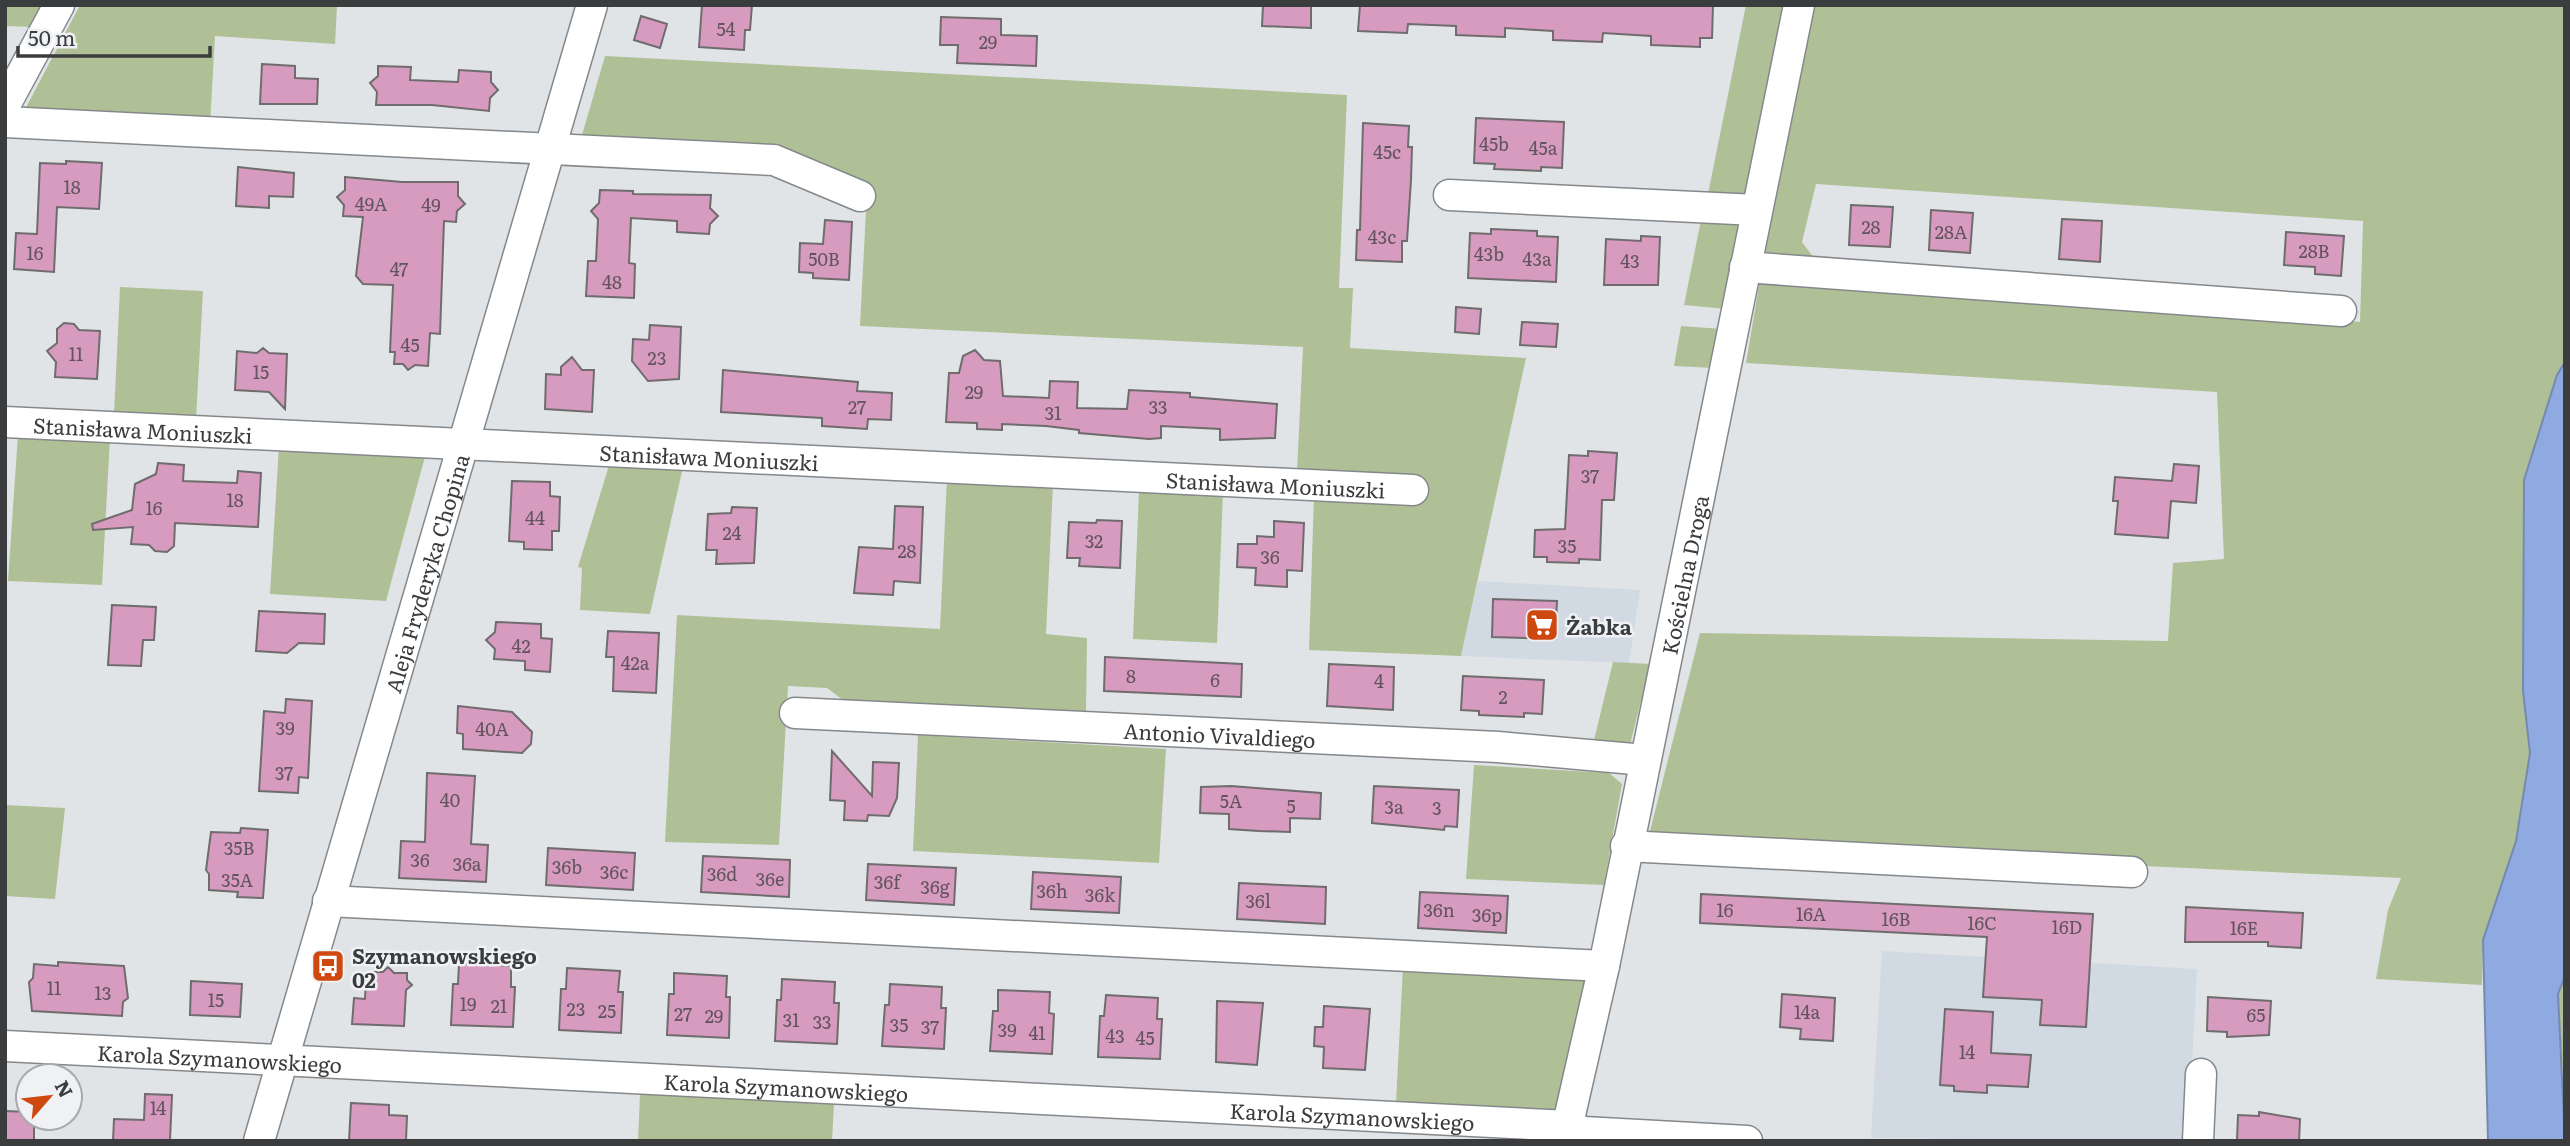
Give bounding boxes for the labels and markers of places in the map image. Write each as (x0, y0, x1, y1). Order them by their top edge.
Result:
supermarket icon: Żabka (1523, 606, 1561, 644)
place label: Żabka (1566, 610, 1633, 641)
place label: Szymanowskiego 02 (352, 939, 537, 994)
bus stop icon: Szymanowskiego 02 (309, 947, 347, 985)

